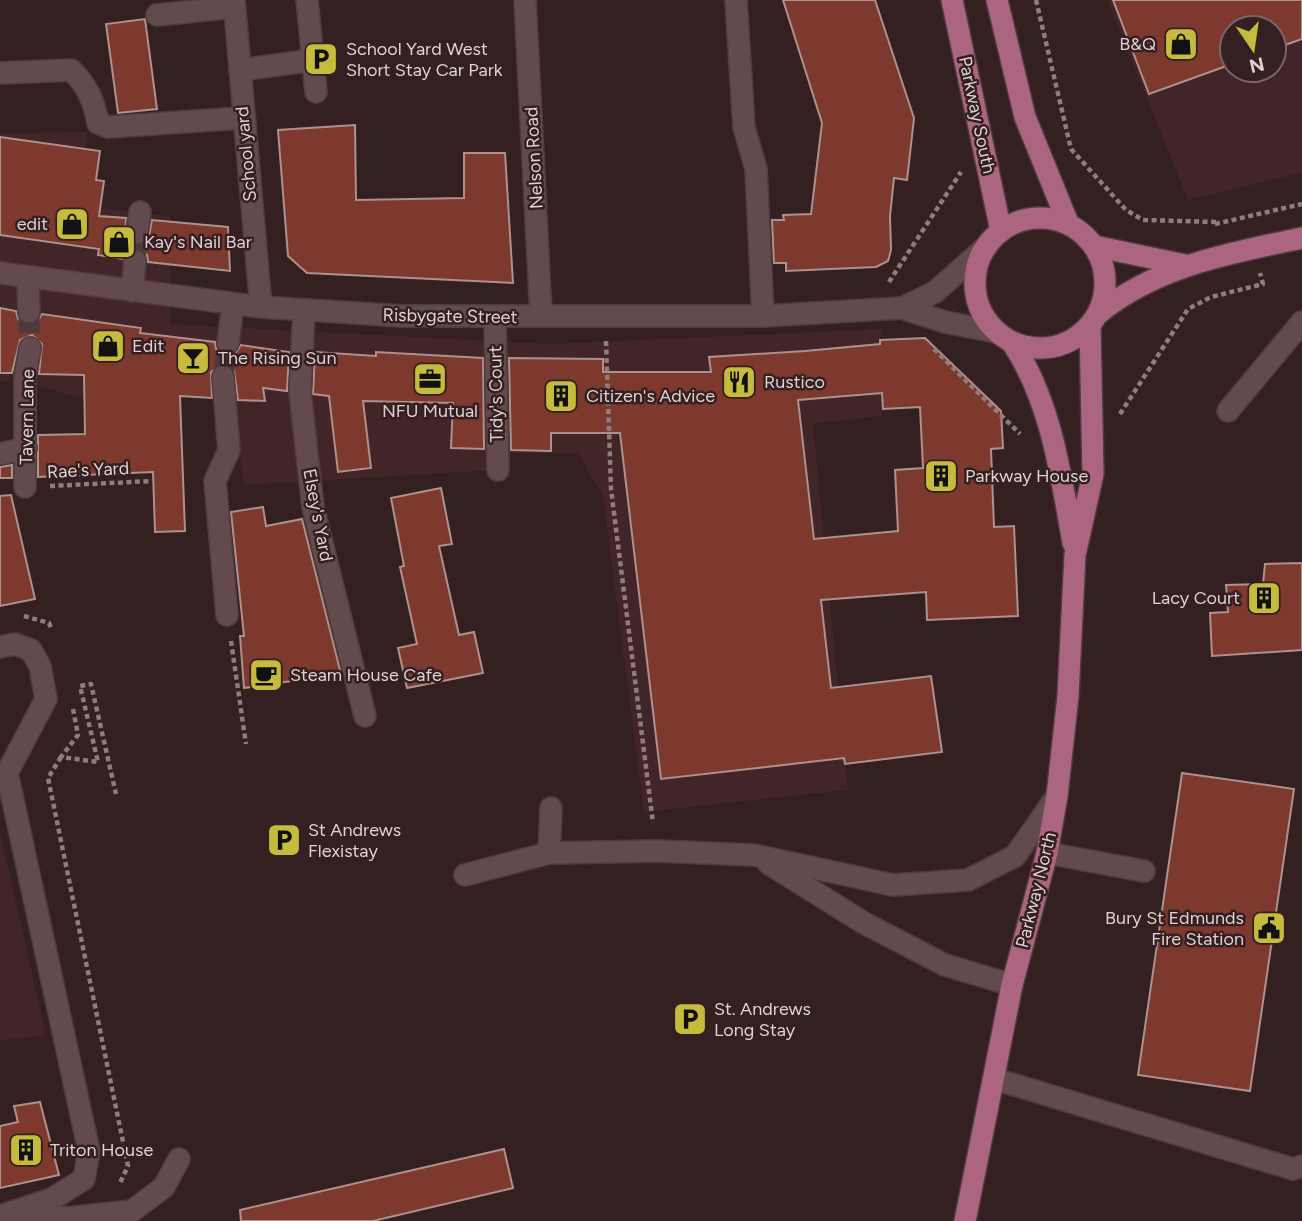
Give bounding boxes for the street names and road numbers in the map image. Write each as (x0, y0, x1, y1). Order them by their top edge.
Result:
street label: Parkway South (954, 54, 1000, 176)
street label: School yard (231, 106, 261, 202)
street label: Nelson Road (520, 106, 548, 210)
street label: Risbygate Street (383, 304, 518, 328)
street label: Tidy's Court (484, 345, 508, 443)
street label: Tavern Lane (15, 369, 39, 465)
street label: Rae's Yard (46, 457, 130, 483)
street label: Elsey's Yard (298, 467, 338, 563)
street label: Parkway North (1011, 830, 1061, 950)

